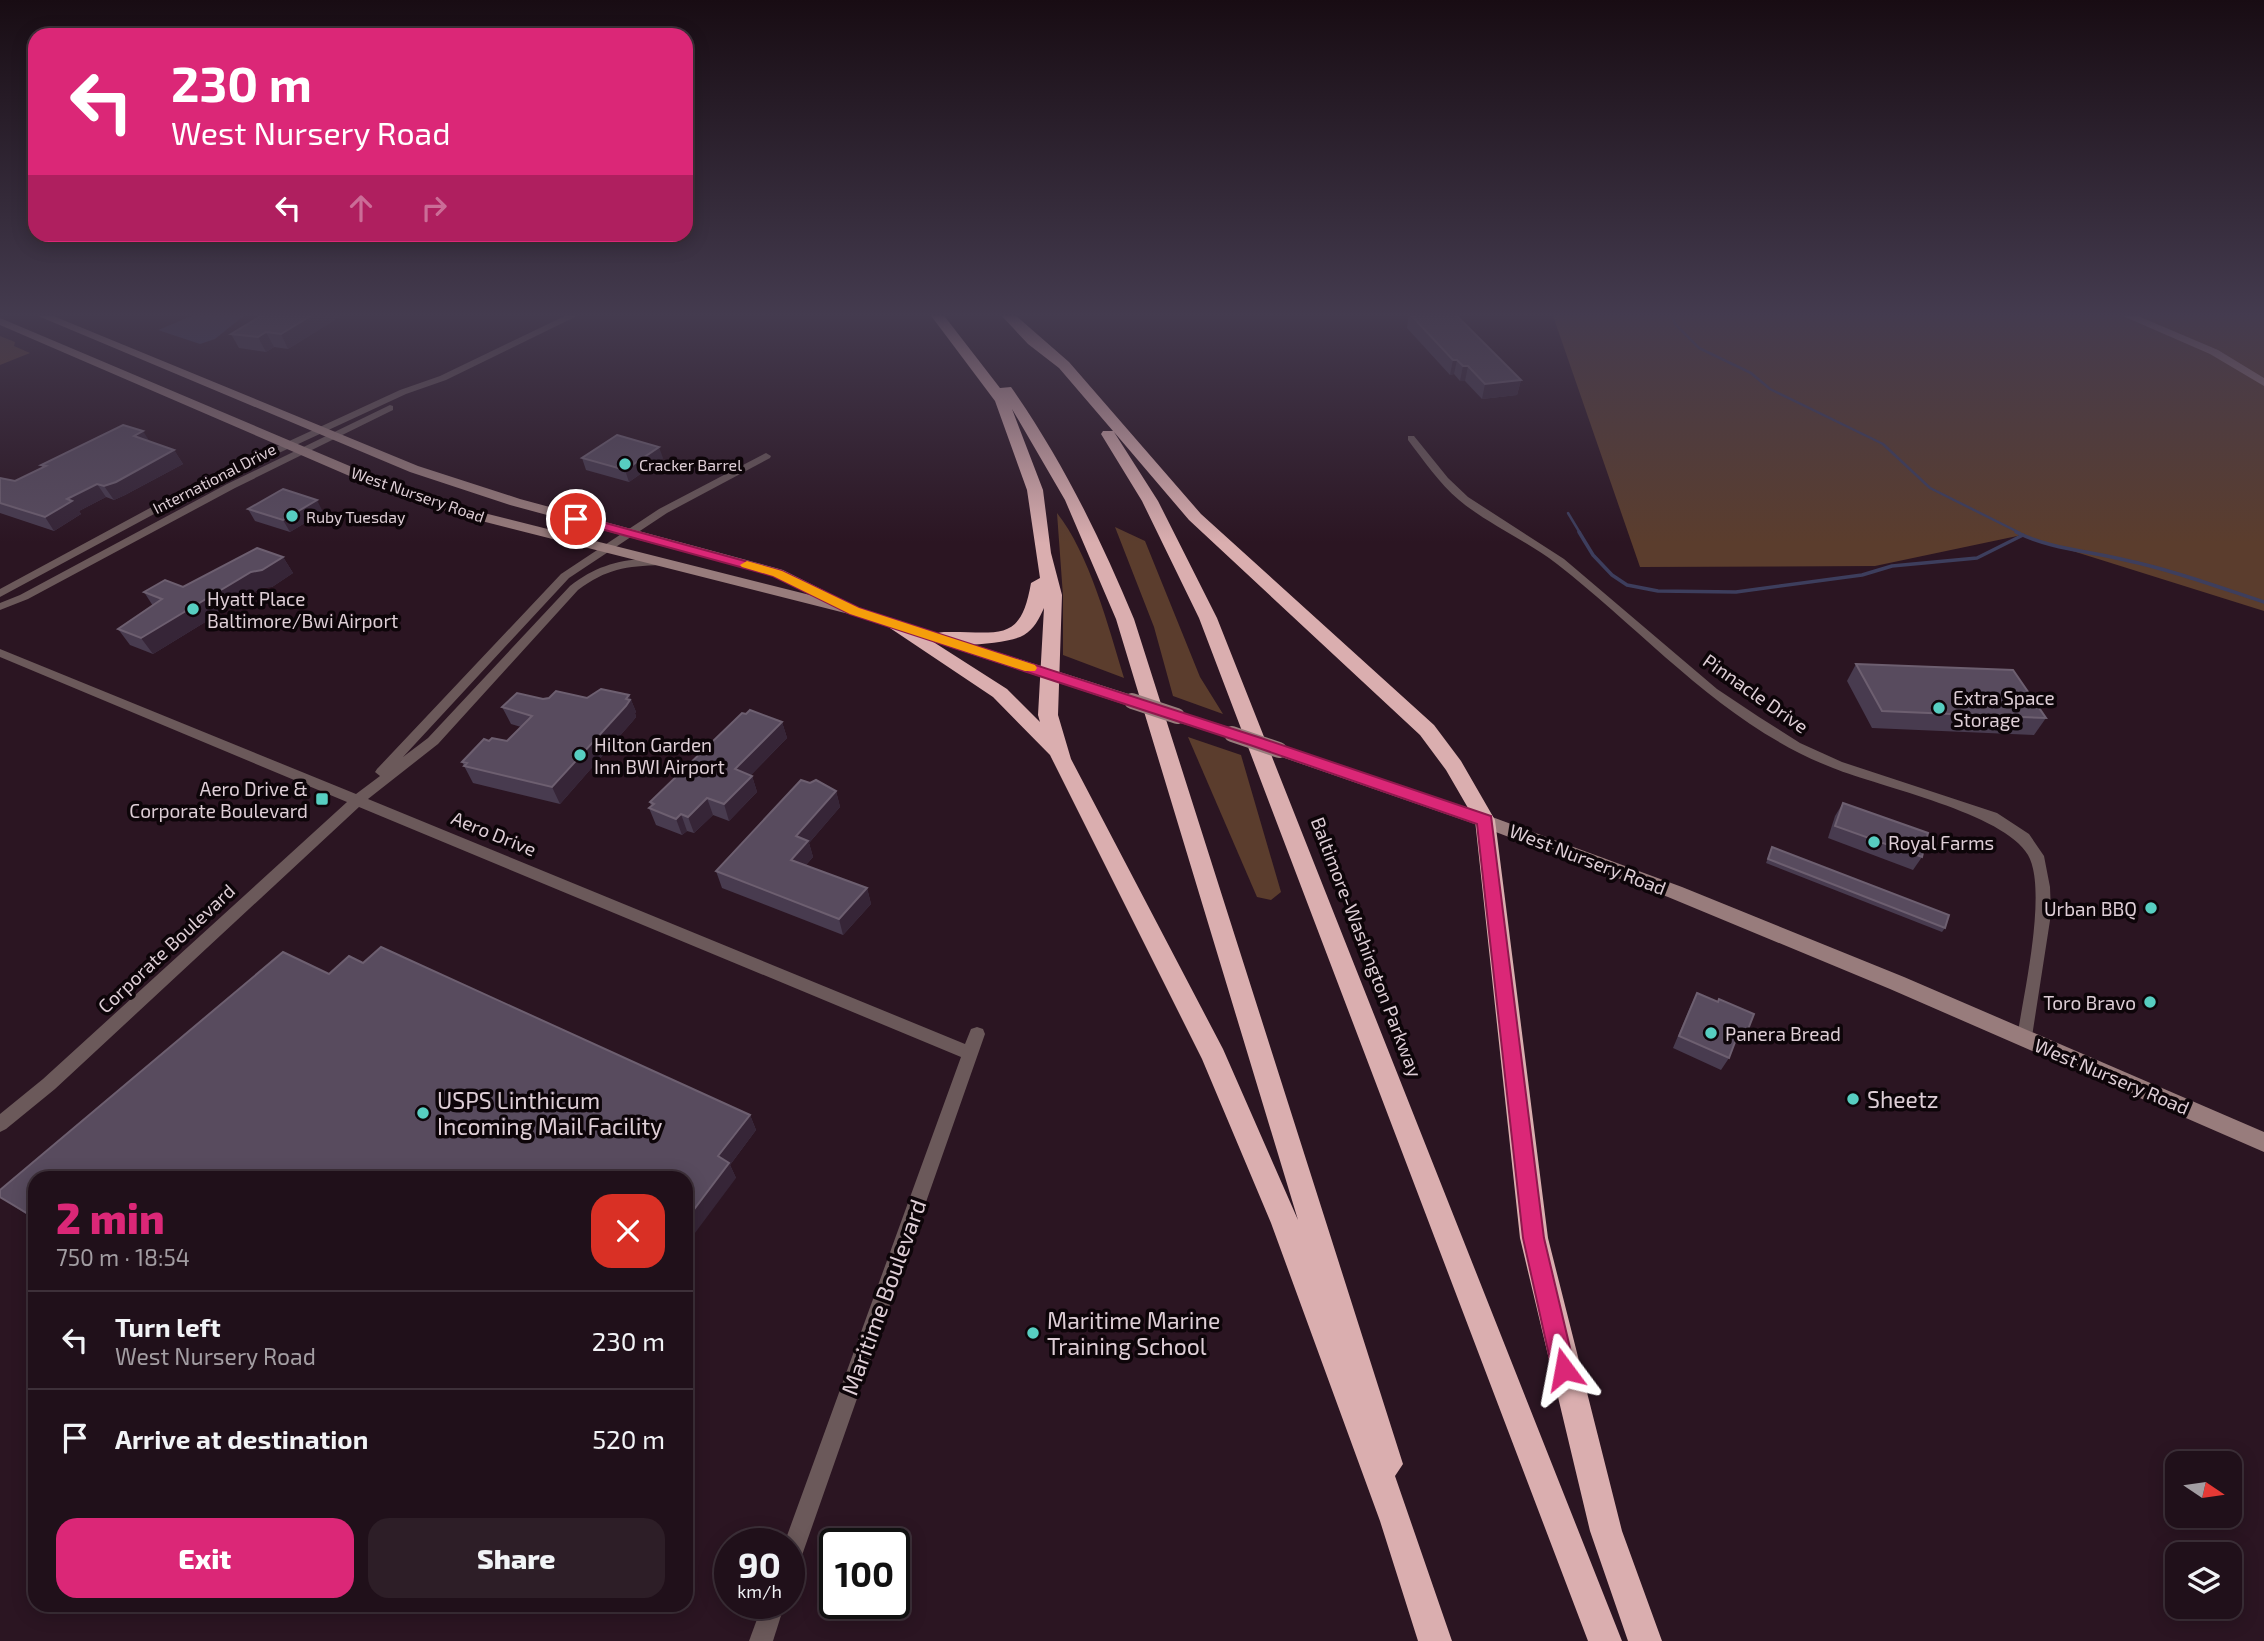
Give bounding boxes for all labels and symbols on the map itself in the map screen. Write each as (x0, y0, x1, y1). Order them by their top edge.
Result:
street label: International Drive (149, 439, 279, 517)
place label: Cracker Barrel (639, 455, 742, 474)
marker: Cracker Barrel (617, 456, 633, 472)
street label: West Nursery Road (349, 462, 487, 526)
pin (546, 489, 606, 549)
place label: Ruby Tuesday (306, 507, 406, 526)
marker: Ruby Tuesday (284, 508, 300, 524)
place label: Hyatt Place Baltimore/Bwi Airport (207, 587, 398, 632)
marker: Hyatt Place Baltimore/Bwi Airport (185, 601, 201, 617)
street label: Pinnacle Drive (1699, 648, 1813, 738)
place label: Extra Space Storage (1953, 686, 2055, 731)
marker: Extra Space Storage (1931, 700, 1947, 716)
place label: Hilton Garden Inn BWI Airport (594, 733, 725, 778)
marker: Hilton Garden Inn BWI Airport (572, 747, 588, 763)
place label: Aero Drive & Corporate Boulevard (129, 777, 308, 822)
marker: Aero Drive & Corporate Boulevard (314, 791, 330, 807)
street label: Aero Drive (448, 806, 540, 860)
street label: Baltimore-Washington Parkway (1307, 814, 1427, 1080)
street label: West Nursery Road (1506, 819, 1670, 899)
place label: Royal Farms (1888, 831, 1994, 854)
marker: Royal Farms (1866, 834, 1882, 850)
street label: Corporate Boulevard (93, 879, 239, 1017)
place label: Urban BBQ (2044, 897, 2137, 920)
marker: Urban BBQ (2143, 900, 2159, 916)
place label: Toro Bravo (2043, 991, 2136, 1014)
marker: Toro Bravo (2142, 994, 2158, 1010)
place label: Panera Bread (1725, 1022, 1841, 1045)
marker: Panera Bread (1703, 1025, 1719, 1041)
street label: West Nursery Road (2031, 1033, 2193, 1119)
place label: Sheetz (1867, 1085, 1938, 1113)
place label: USPS Linthicum Incoming Mail Facility (437, 1086, 663, 1140)
marker: Sheetz (1845, 1091, 1861, 1107)
marker: USPS Linthicum Incoming Mail Facility (415, 1105, 431, 1121)
street label: Maritime Boulevard (835, 1195, 931, 1399)
place label: Maritime Marine Training School (1047, 1306, 1220, 1360)
marker: Maritime Marine Training School (1025, 1325, 1041, 1341)
position arrow (1527, 1332, 1601, 1406)
north arrow (2165, 1451, 2242, 1528)
speed limit sign: 100 (819, 1528, 910, 1619)

